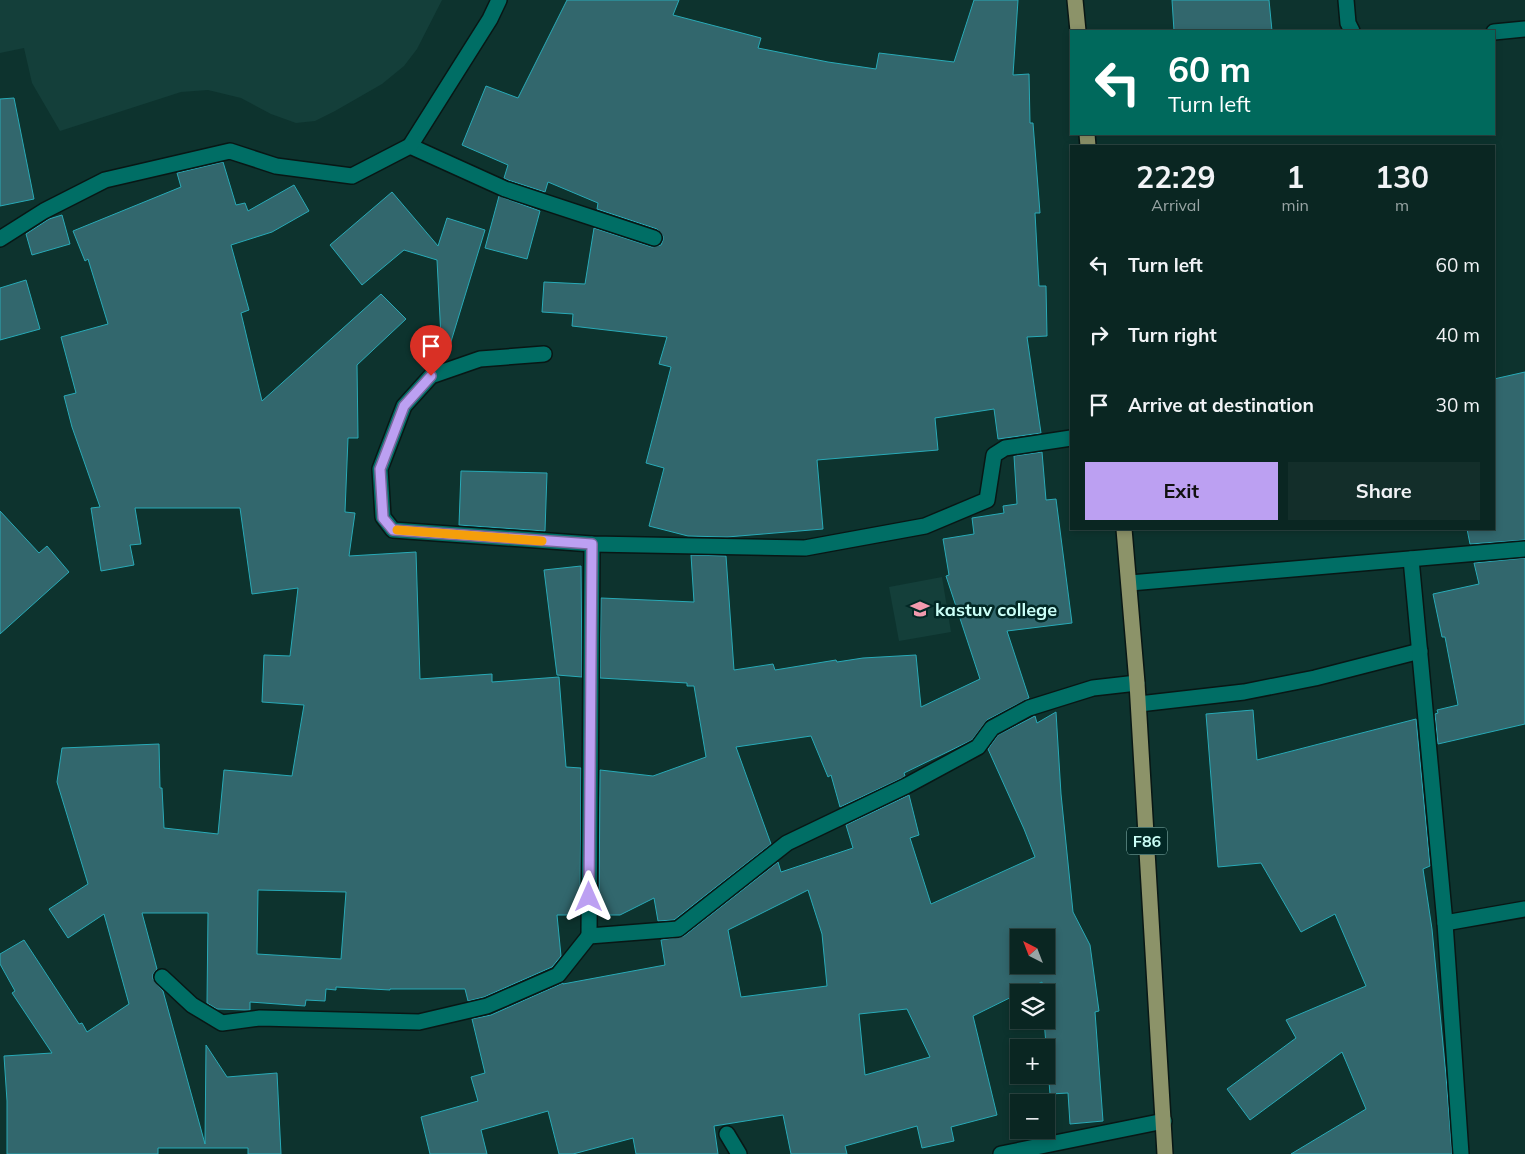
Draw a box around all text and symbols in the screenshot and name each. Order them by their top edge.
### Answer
text: 60 m [1168,47,1251,91]
icon: left [1085,50,1150,115]
text: Turn left [1168,90,1251,118]
text: 22:29 [1136,158,1216,196]
text: 1 [1286,158,1304,196]
text: 130 [1375,158,1429,196]
text: Arrival [1151,195,1200,215]
text: min [1282,195,1309,215]
text: m [1395,195,1409,215]
icon: left [1085,251,1113,279]
text: Turn left [1128,253,1203,277]
text: 60 m [1436,253,1480,277]
icon: right [1085,321,1113,349]
text: Turn right [1128,323,1217,347]
text: 40 m [1436,323,1480,347]
pin [410,325,452,376]
icon: arrive [417,332,445,360]
icon: arrive [1085,391,1113,419]
text: Arrive at destination [1128,393,1314,417]
text: 30 m [1436,393,1480,417]
button: Exit [1085,462,1278,520]
button: Share [1288,462,1480,520]
school or university icon: kastuv college [909,598,931,620]
place label: kastuv college [935,598,1057,621]
road number: F86 [1127,828,1167,854]
position arrow [562,870,614,922]
north arrow [1010,929,1055,974]
map controls [1010,929,1055,1139]
button: layers [1010,984,1055,1029]
button: + [1010,1039,1055,1084]
button: − [1010,1094,1055,1139]

